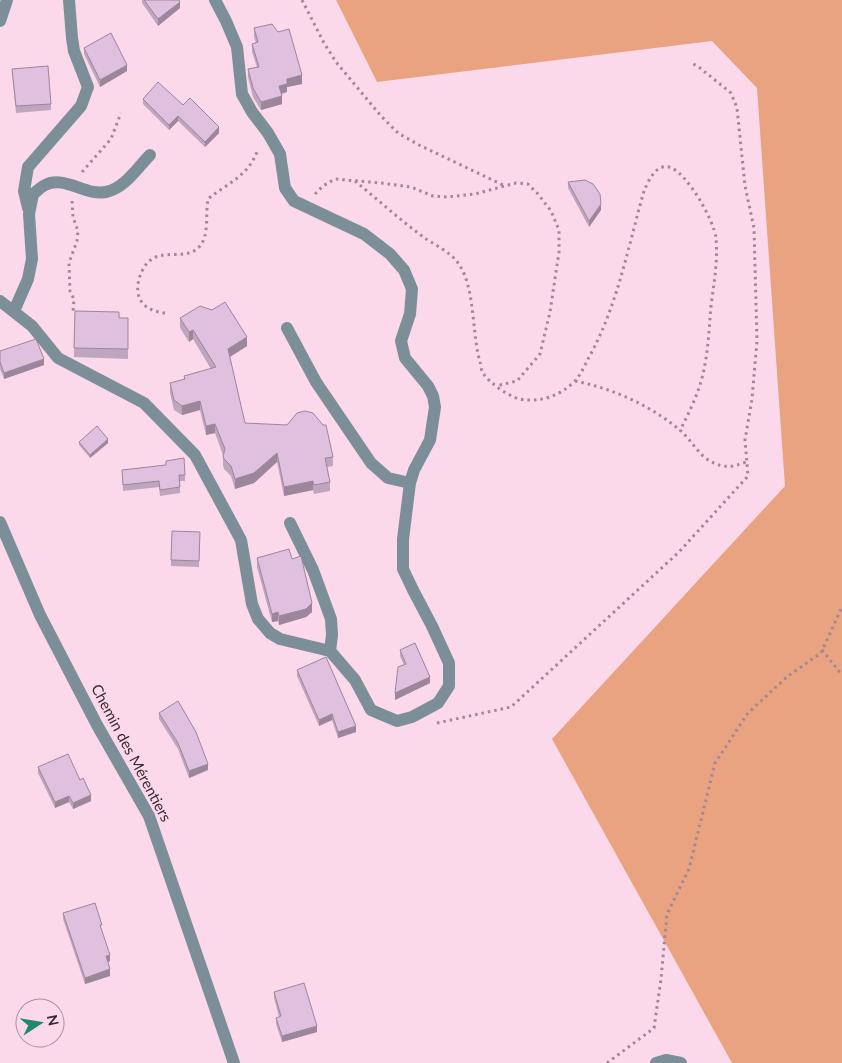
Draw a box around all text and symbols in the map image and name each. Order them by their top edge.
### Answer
street label: Chemin des Mérentiers [88,681,176,824]
north arrow [15,998,65,1048]
text: N [44,1013,63,1027]

